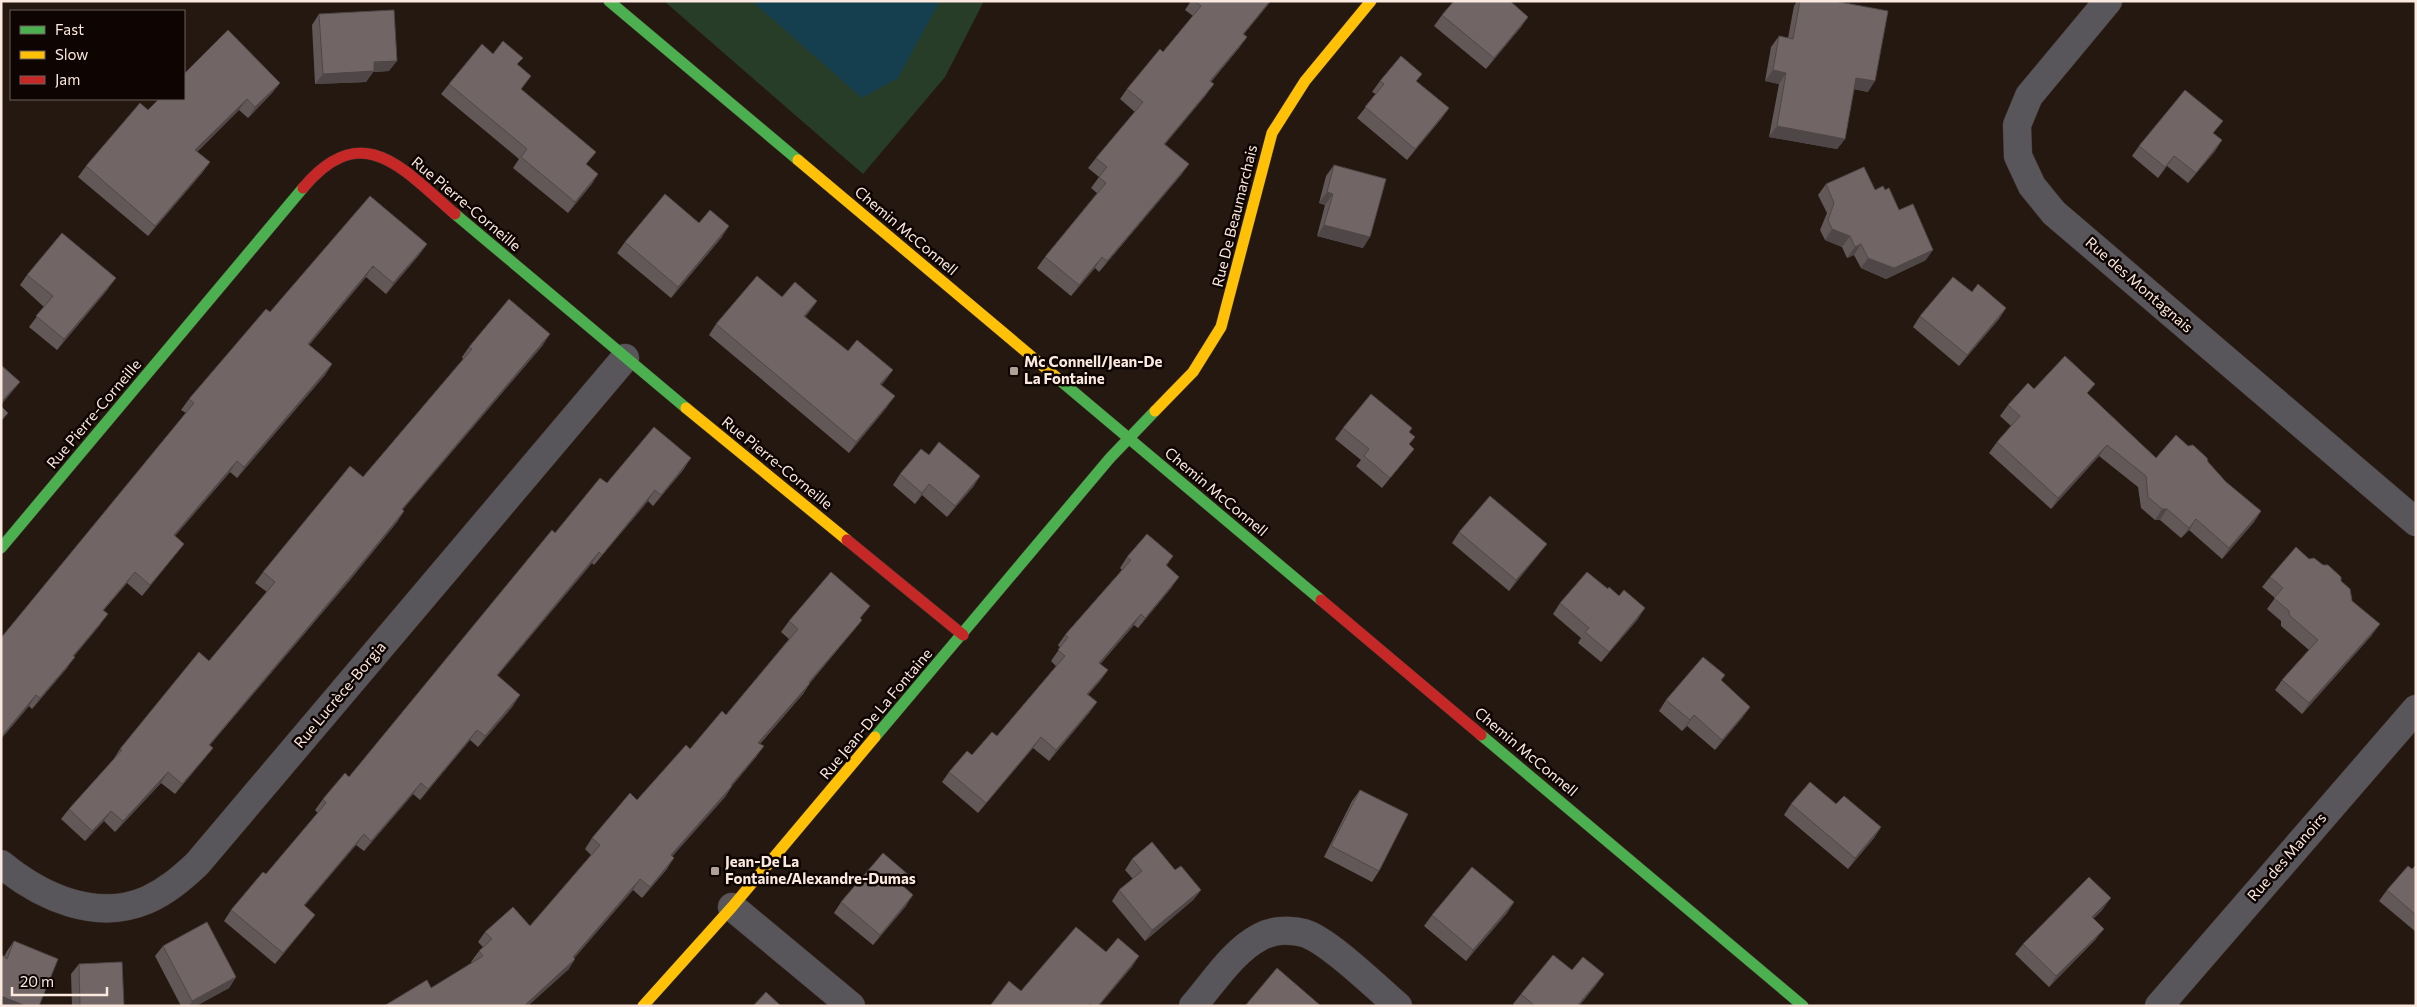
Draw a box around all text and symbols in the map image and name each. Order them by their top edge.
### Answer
legend [10,10,185,100]
text: Fast [55,20,84,38]
text: Slow [55,45,88,63]
text: Jam [55,70,80,88]
street label: Rue De Beaumarchais [1208,143,1260,289]
street label: Rue Pierre-Corneille [408,152,525,254]
street label: Chemin McConnell [851,182,962,279]
street label: Rue des Montagnais [2082,233,2197,336]
place label: Mc Connell/Jean-De La Fontaine [1024,352,1163,387]
street label: Rue Pierre-Corneille [42,355,144,472]
marker: Mc Connell/Jean-De La Fontaine [1008,365,1020,377]
street label: Rue Pierre-Corneille [719,412,837,513]
street label: Chemin McConnell [1161,443,1272,540]
street label: Rue Lucrèce-Borgia [289,638,389,751]
street label: Rue Jean-De La Fontaine [815,644,935,783]
street label: Chemin McConnell [1471,703,1582,800]
street label: Rue des Manoirs [2243,808,2330,904]
place label: Jean-De La Fontaine/Alexandre-Dumas [725,852,916,887]
marker: Jean-De La Fontaine/Alexandre-Dumas [709,865,721,877]
scale bar [12,964,108,996]
text: 20 m [20,972,54,990]

